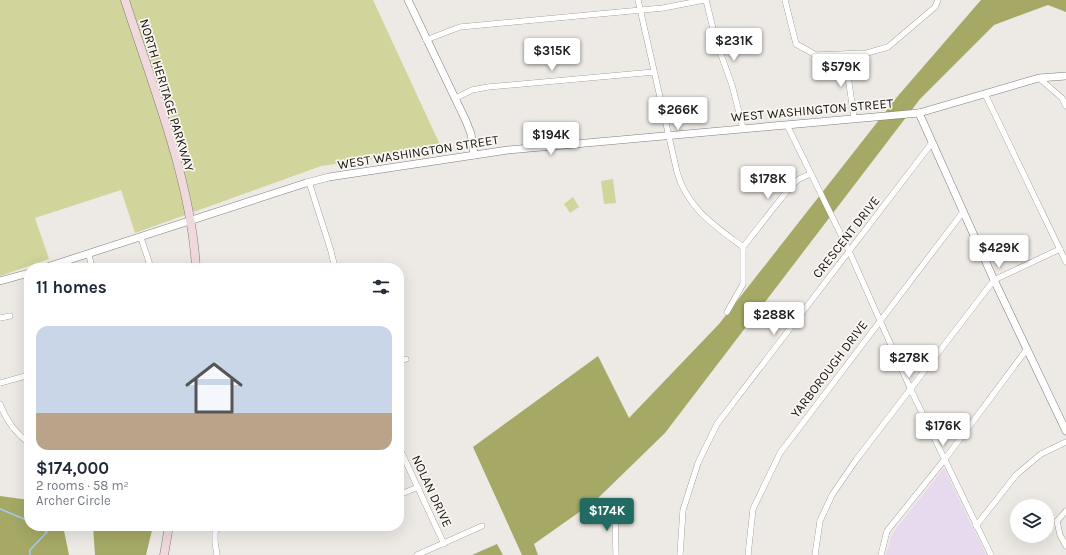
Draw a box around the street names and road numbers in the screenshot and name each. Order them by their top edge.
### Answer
street label: NORTH HERITAGE PARKWAY [137,17,197,173]
street label: WEST WASHINGTON STREET [730,95,894,125]
street label: WEST WASHINGTON STREET [336,132,500,172]
street label: CRESCENT DRIVE [809,193,883,281]
street label: YARBOROUGH DRIVE [788,317,870,421]
street label: NOLAN DRIVE [409,453,455,529]

